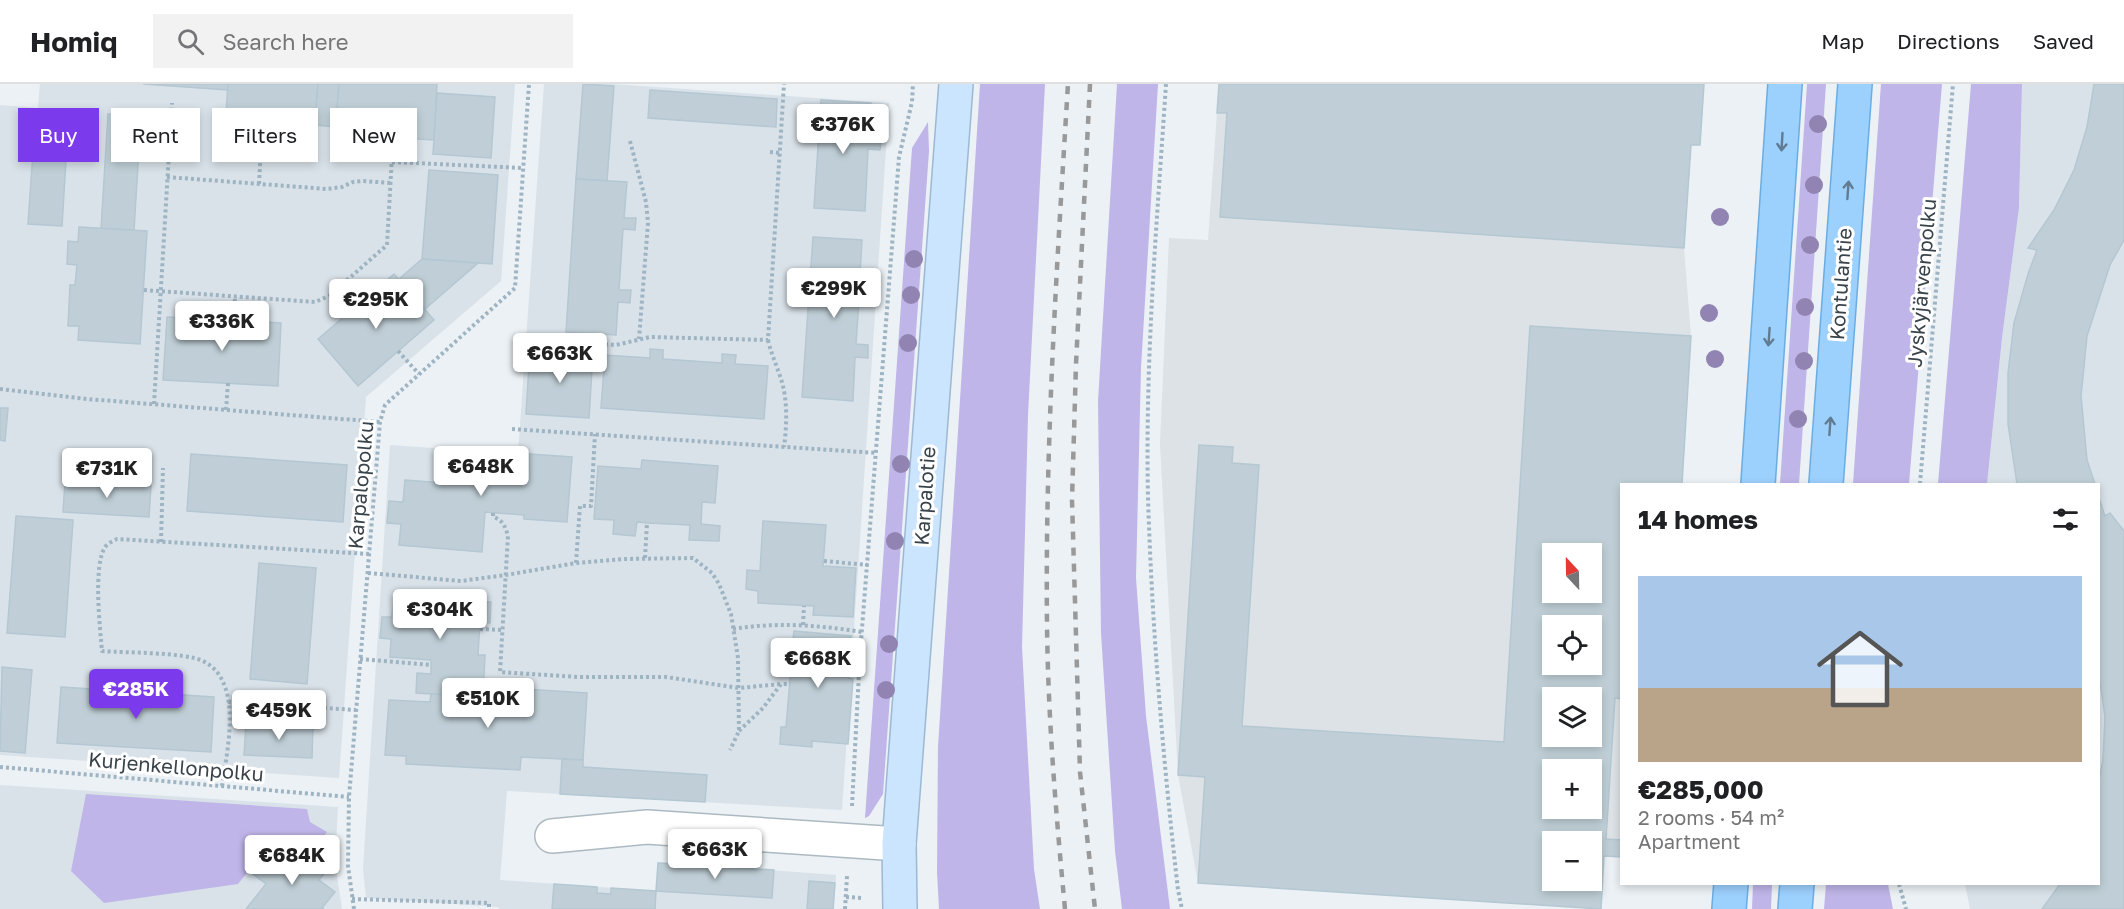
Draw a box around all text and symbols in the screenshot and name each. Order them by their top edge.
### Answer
search box [153,14,573,68]
text: Homiq [30,25,117,58]
icon: search [174,25,207,58]
text: Search here [222,28,349,55]
text: Map [1821,28,1864,54]
text: Directions [1897,28,2000,54]
text: Saved [2033,28,2094,54]
pin: €376K [801,104,885,155]
chip: Buy [18,108,99,162]
chip: Rent [111,108,200,162]
chip: Filters [212,108,318,162]
chip: New [330,108,417,162]
text: €376K [811,111,875,135]
one-way arrow [1776,132,1787,152]
one-way arrow [1842,180,1853,200]
street label: Jyskyjärvenpolku [1902,197,1940,368]
street label: Kontulantie [1824,227,1856,341]
pin: €299K [792,268,876,319]
text: €299K [801,275,867,299]
pin: €295K [334,279,418,330]
text: €295K [343,286,409,310]
pin: €336K [180,301,264,352]
text: €336K [189,308,255,332]
one-way arrow [1763,326,1774,346]
pin: €663K [518,333,602,384]
text: €663K [527,340,593,364]
one-way arrow [1825,417,1836,437]
street label: Karpalopolku [342,420,378,550]
street label: Karpalotie [909,445,939,546]
pin: €648K [439,446,523,497]
pin: €731K [65,448,149,499]
text: €648K [448,453,514,477]
text: €731K [76,455,138,479]
icon: filters [2049,503,2082,536]
text: 14 homes [1638,504,1758,535]
north arrow [1542,543,1602,603]
map controls [1542,543,1602,891]
pin: €304K [398,589,482,640]
text: €304K [407,596,473,620]
button: locate [1542,615,1602,675]
icon: home [1806,615,1914,723]
pin: €668K [776,638,860,689]
text: €668K [785,645,851,669]
pin: €285K [94,669,178,720]
text: €285K [103,676,169,700]
pin: €510K [446,678,530,729]
text: €510K [456,685,520,709]
button: layers [1542,687,1602,747]
pin: €459K [237,690,321,741]
text: €459K [246,697,312,721]
street label: Kurjenkellonpolku [87,746,265,786]
button: + [1542,759,1602,819]
text: €285,000 [1638,774,1764,805]
text: 2 rooms · 54 m² [1638,805,1784,829]
pin: €663K [673,829,757,880]
text: Apartment [1638,829,1741,853]
button: − [1542,831,1602,891]
pin: €684K [250,835,334,886]
text: €663K [682,836,748,860]
text: €684K [259,842,325,866]

